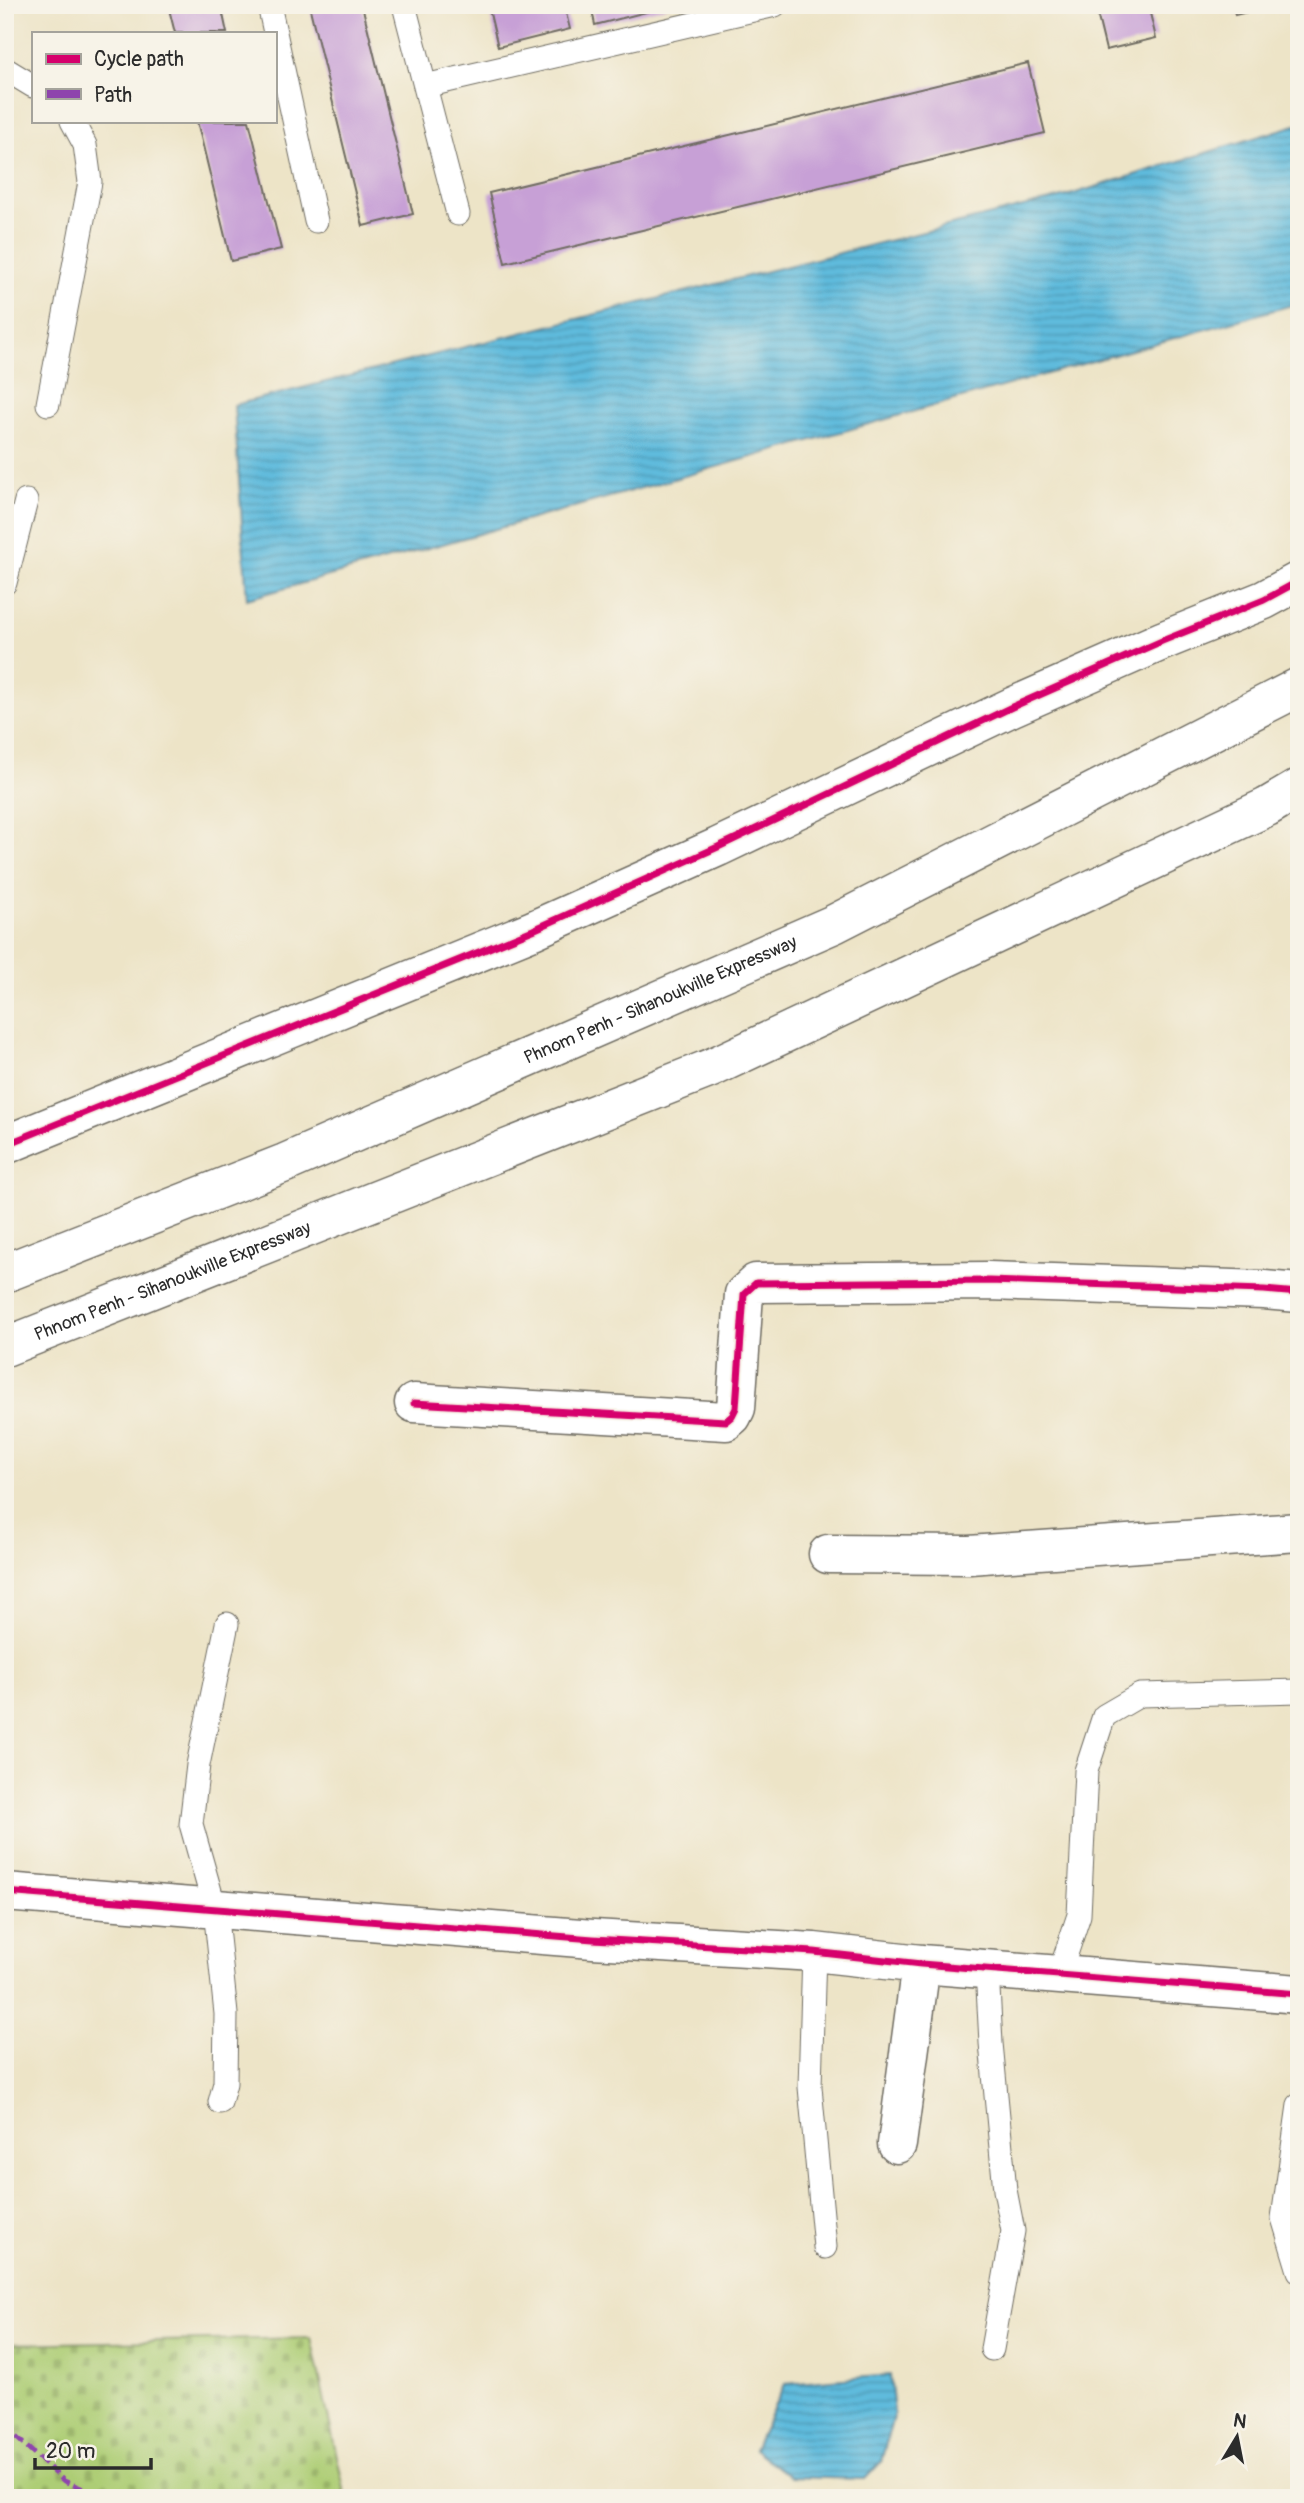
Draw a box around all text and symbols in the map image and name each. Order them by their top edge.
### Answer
legend [32,32,276,122]
text: Cycle path [94,46,184,73]
text: Path [94,82,132,109]
street label: Phnom Penh - Sihanoukville Expressway [520,931,801,1070]
street label: Phnom Penh - Sihanoukville Expressway [31,1216,314,1346]
north arrow [1202,2402,1272,2472]
text: N [1231,2408,1248,2434]
scale bar [35,2426,150,2470]
text: 20 m [46,2438,95,2465]

